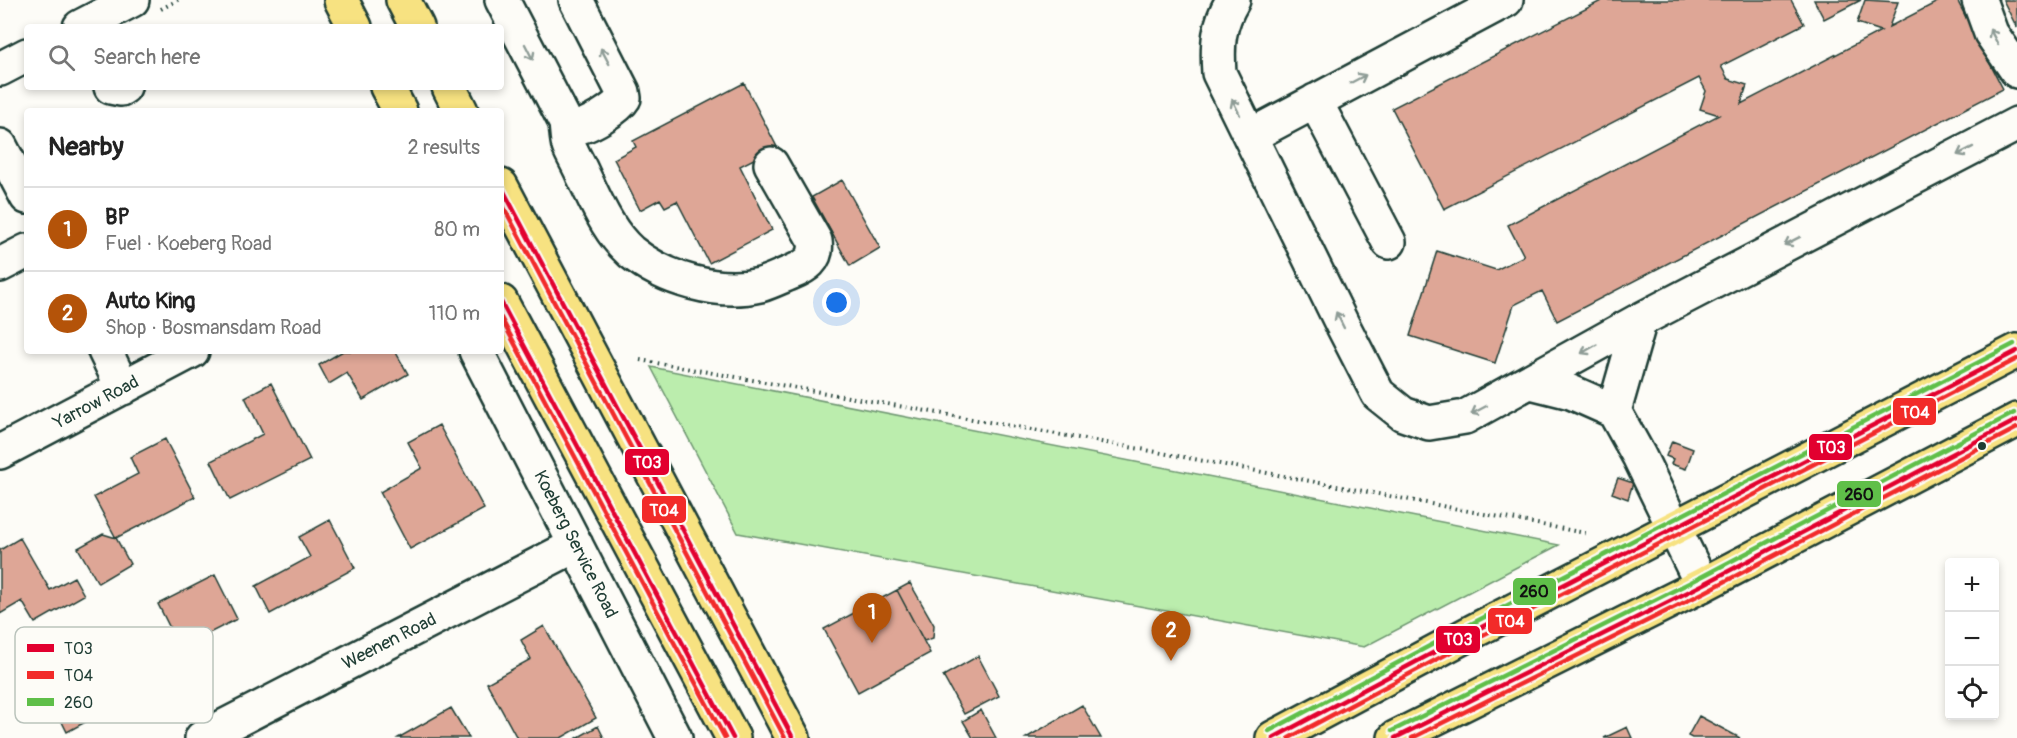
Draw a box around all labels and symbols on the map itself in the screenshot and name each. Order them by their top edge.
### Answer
one-way arrow [1988,29,2000,47]
one-way arrow [523,43,535,60]
one-way arrow [599,48,611,65]
one-way arrow [1348,73,1366,84]
one-way arrow [1230,99,1242,117]
one-way arrow [1957,145,1974,157]
one-way arrow [1784,235,1801,247]
your location [822,288,851,317]
one-way arrow [1334,312,1345,330]
one-way arrow [1581,343,1598,355]
street label: Yarrow Road [49,370,143,435]
line badge: T04 [1892,397,1937,426]
text: T04 [1899,403,1930,423]
one-way arrow [1471,405,1489,416]
line badge: T03 [1808,433,1853,461]
text: T03 [1816,438,1845,458]
unlabelled marker [1976,440,1988,452]
line badge: T03 [624,448,670,476]
text: T03 [632,453,661,473]
street label: Koeberg Service Road [528,466,623,622]
line badge: 260 [1836,480,1882,508]
text: 260 [1844,485,1874,505]
line badge: T04 [641,495,687,524]
text: T04 [648,501,679,521]
line badge: 260 [1512,577,1557,606]
text: 260 [1519,582,1549,602]
pin: 1 [852,594,892,643]
line badge: T04 [1487,607,1533,635]
street label: Weenen Road [338,608,440,675]
pin: 2 [1152,612,1190,661]
text: T04 [1494,612,1525,632]
line badge: T03 [1435,625,1481,654]
legend [15,627,213,723]
text: T03 [1443,630,1472,650]
text: T03 [64,639,93,659]
text: T04 [64,666,93,686]
text: 260 [64,693,93,713]

